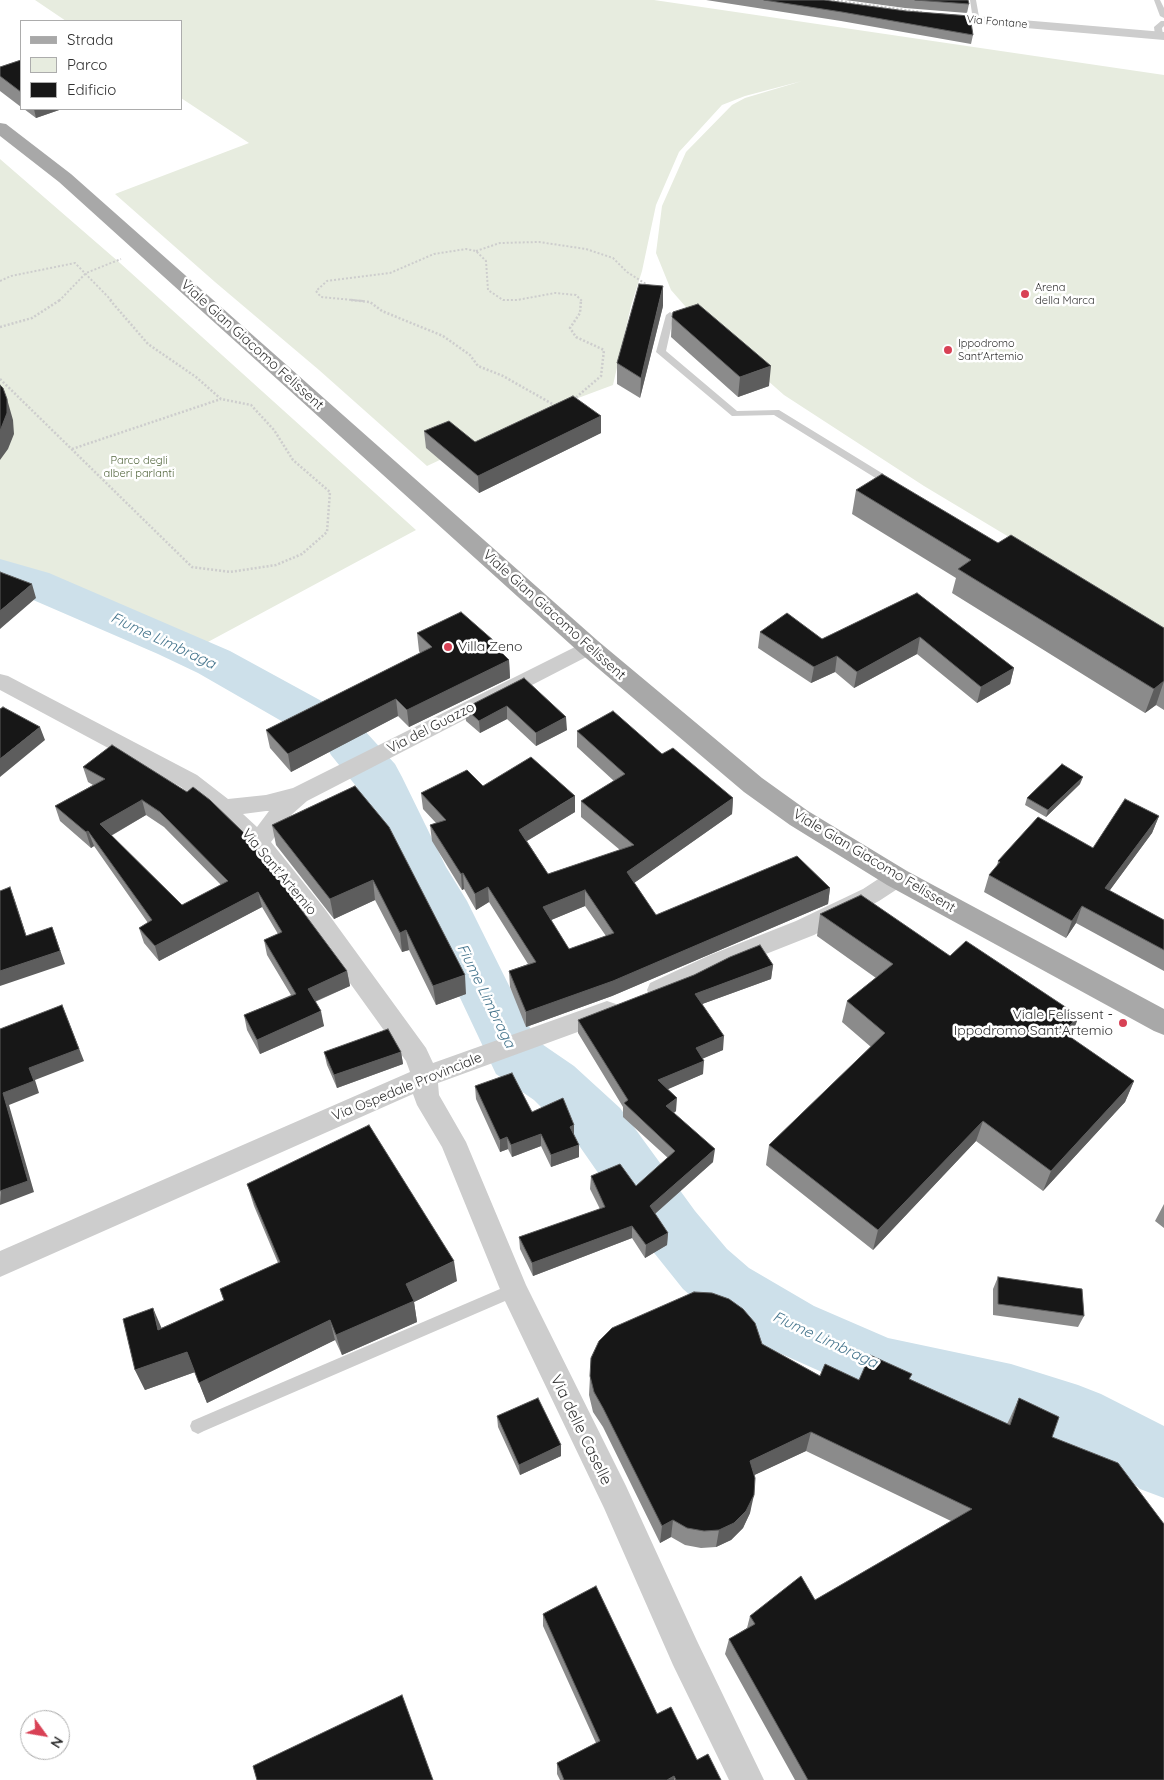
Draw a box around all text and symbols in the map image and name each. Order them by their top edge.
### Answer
street label: Via Fontane [966,13,1028,31]
legend [20,20,182,110]
text: Strada [67,30,113,49]
text: Parco [67,55,107,74]
text: Edificio [67,80,116,99]
street label: Viale Gian Giacomo Felissent [177,276,327,414]
place label: Arena della Marca [1035,281,1095,307]
marker: Arena della Marca [1019,288,1031,300]
place label: Ippodromo Sant'Artemio [958,337,1023,363]
marker: Ippodromo Sant'Artemio [942,344,954,356]
park label: Parco degli alberi parlanti [104,454,174,480]
street label: Viale Gian Giacomo Felissent [479,546,629,684]
water label: Fiume Limbraga [108,609,218,673]
place label: Villa Zeno [458,639,522,655]
marker: Villa Zeno [442,641,454,653]
street label: Via del Guazzo [384,699,478,757]
street label: Viale Gian Giacomo Felissent [790,806,958,916]
street label: Via Sant'Artemio [238,825,320,919]
water label: Fiume Limbraga [453,941,519,1051]
place label: Viale Felissent - Ippodromo Sant'Artemio [954,1007,1113,1040]
marker: Viale Felissent - Ippodromo Sant'Artemio [1117,1017,1129,1029]
street label: Via Ospedale Provinciale [330,1049,484,1125]
water label: Fiume Limbraga [770,1308,880,1372]
street label: Via delle Caselle [546,1372,616,1488]
north arrow [20,1710,70,1760]
text: N [47,1733,67,1752]

